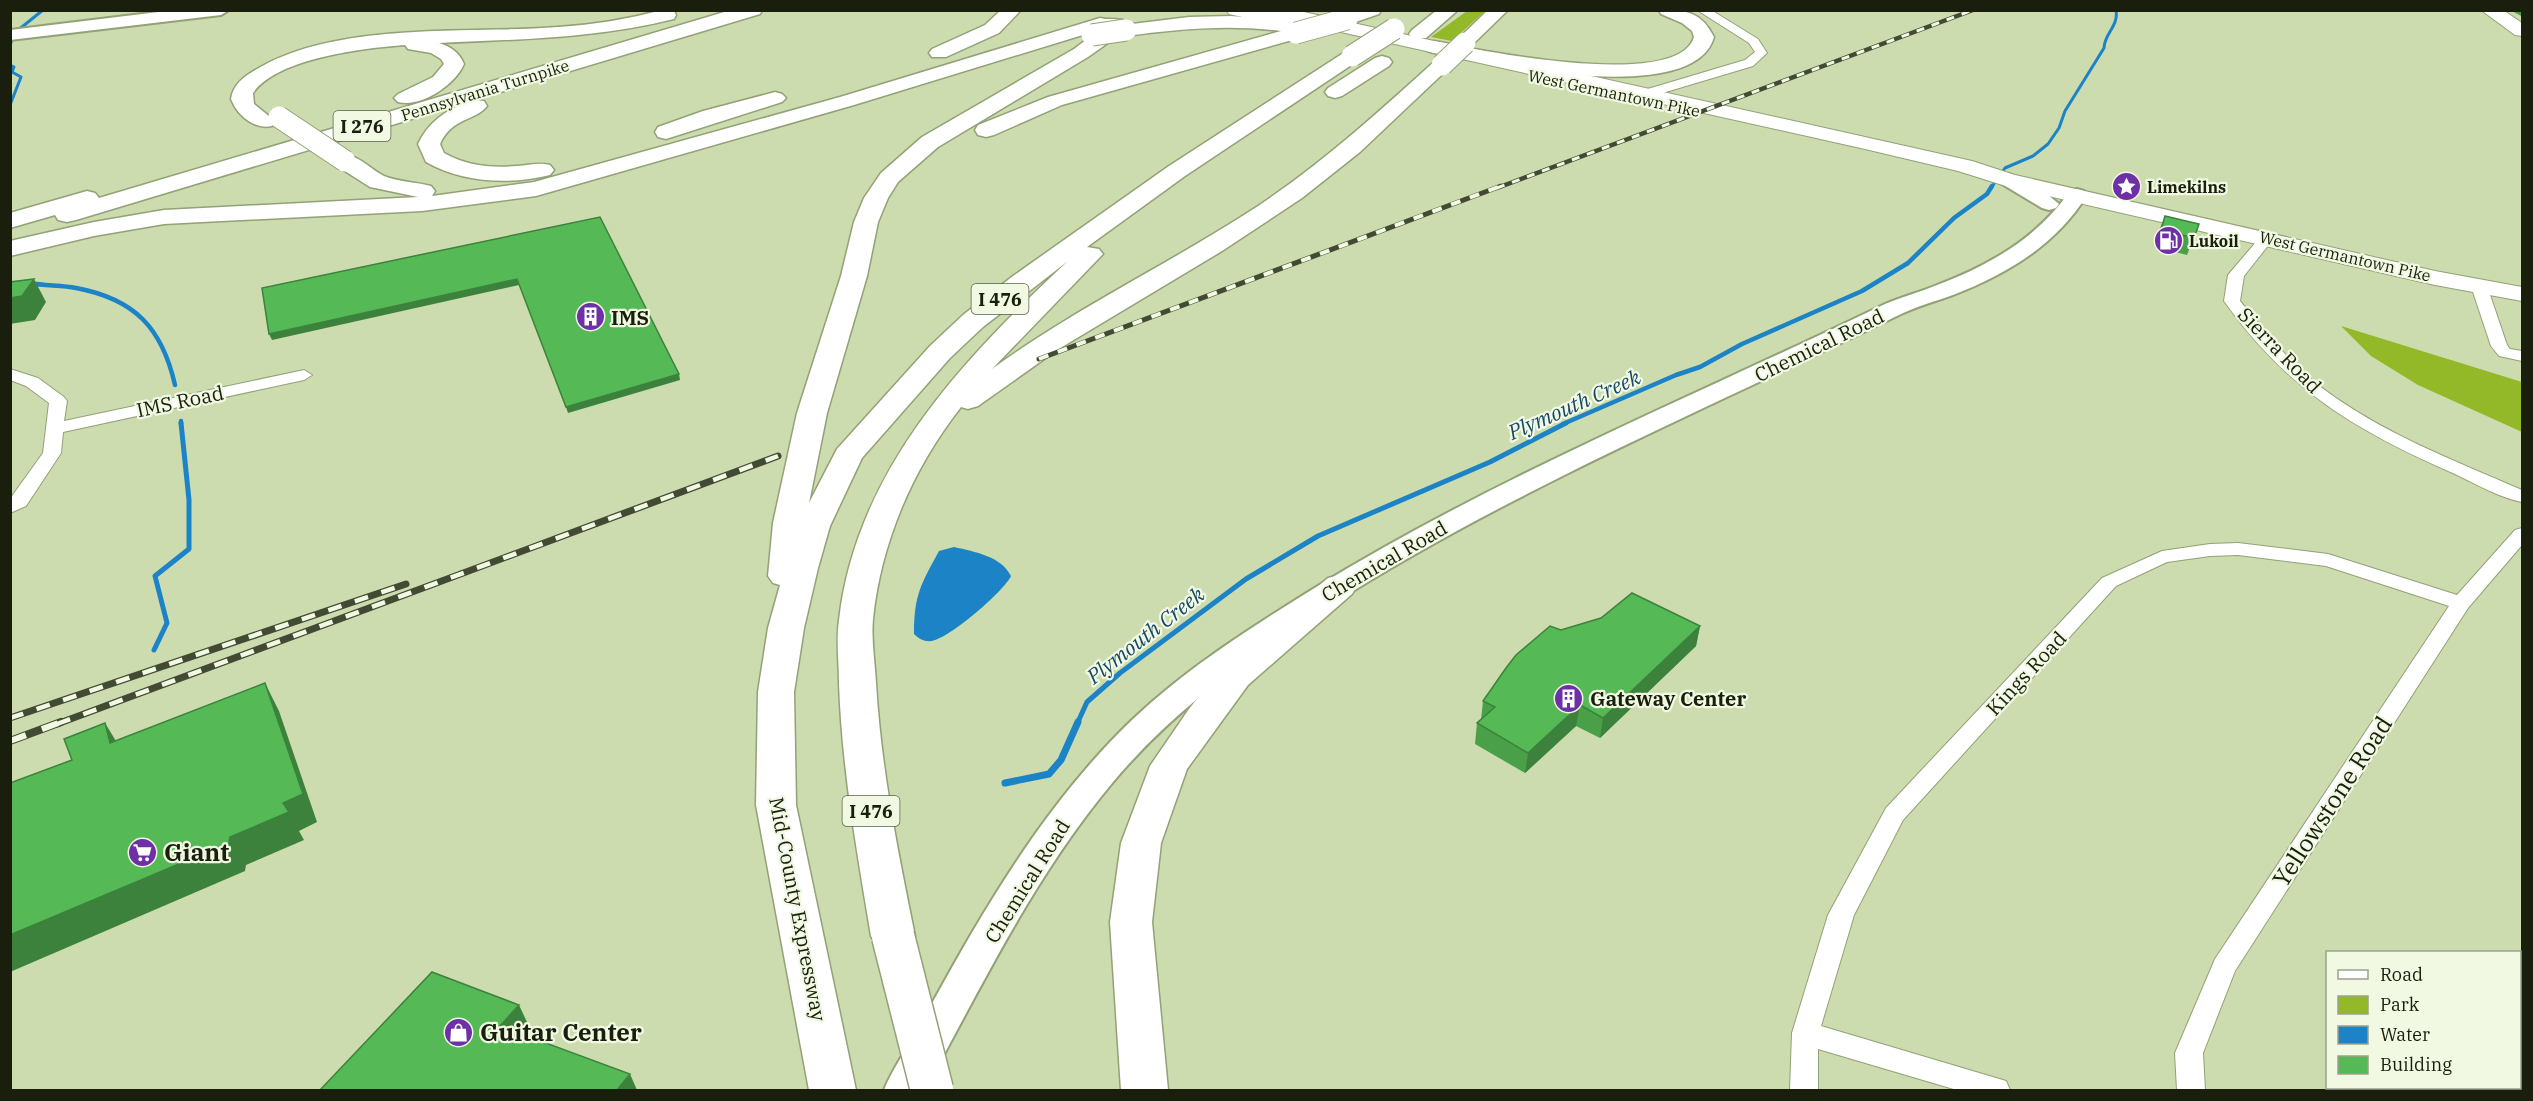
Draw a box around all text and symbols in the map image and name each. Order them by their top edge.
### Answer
street label: Pennsylvania Turnpike [399,55,571,125]
street label: West Germantown Pike [1526,65,1702,121]
road number: I 276 [334,111,391,141]
place icon: Limekilns [2110,171,2142,203]
place label: Limekilns [2147,177,2226,197]
fuel station icon: Lukoil [2152,225,2184,257]
street label: West Germantown Pike [2257,227,2433,285]
place label: Lukoil [2189,231,2239,251]
road number: I 476 [972,284,1028,314]
building icon: IMS [574,301,606,333]
street label: Sierra Road [2232,301,2328,399]
street label: Chemical Road [1750,302,1888,388]
place label: IMS [611,304,649,331]
water label: Plymouth Creek [1502,362,1645,446]
street label: IMS Road [134,379,226,423]
street label: Chemical Road [1316,514,1452,608]
water label: Plymouth Creek [1080,580,1210,690]
street label: Kings Road [1980,625,2072,721]
building icon: Gateway Center [1553,682,1585,714]
place label: Gateway Center [1590,685,1746,712]
street label: Yellowstone Road [2265,710,2399,892]
street label: Mid-County Expressway [763,795,833,1024]
road number: I 476 [842,796,900,826]
street label: Chemical Road [978,814,1076,948]
supermarket icon: Giant [127,836,159,868]
place label: Giant [164,836,229,868]
legend [2326,951,2521,1089]
text: Road [2380,963,2423,986]
text: Park [2380,993,2420,1016]
shop icon: Guitar Center [443,1016,475,1048]
place label: Guitar Center [480,1016,642,1048]
text: Water [2380,1023,2430,1046]
text: Building [2380,1053,2452,1076]

